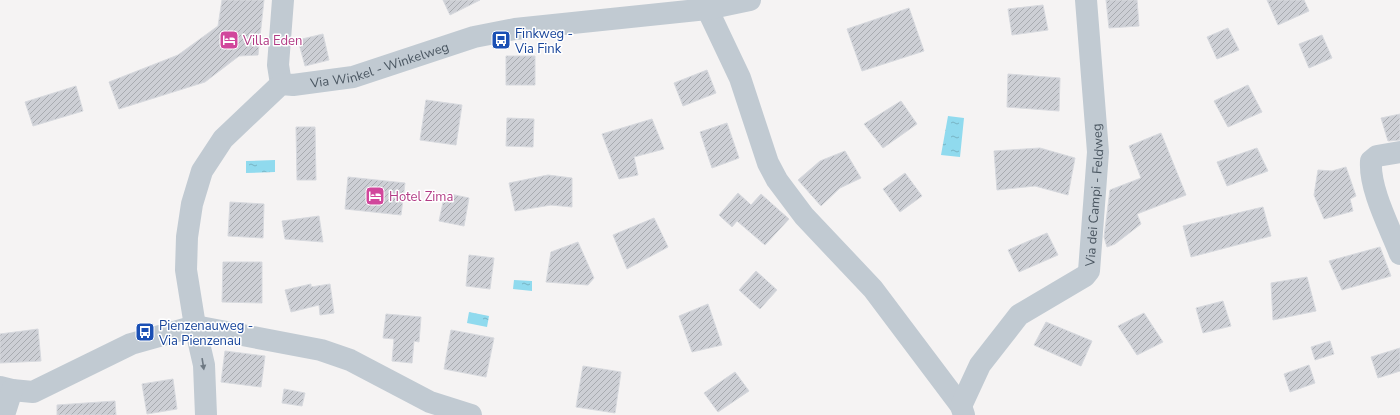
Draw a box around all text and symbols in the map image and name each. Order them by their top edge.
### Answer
place label: Finkweg - Via Fink [514,25,573,58]
hotel icon: Villa Eden [218,29,240,51]
bus stop icon: Finkweg - Via Fink [490,29,512,51]
place label: Villa Eden [242,32,302,50]
street label: Via Winkel - Winkelweg [308,38,451,93]
street label: Via dei Campi - Feldweg [1081,123,1108,268]
hotel icon: Hotel Zima [364,185,386,207]
place label: Hotel Zima [389,188,453,206]
place label: Pienzenauweg - Via Pienzenau [158,317,253,350]
bus stop icon: Pienzenauweg - Via Pienzenau [134,321,156,343]
one-way arrow [200,358,206,370]

